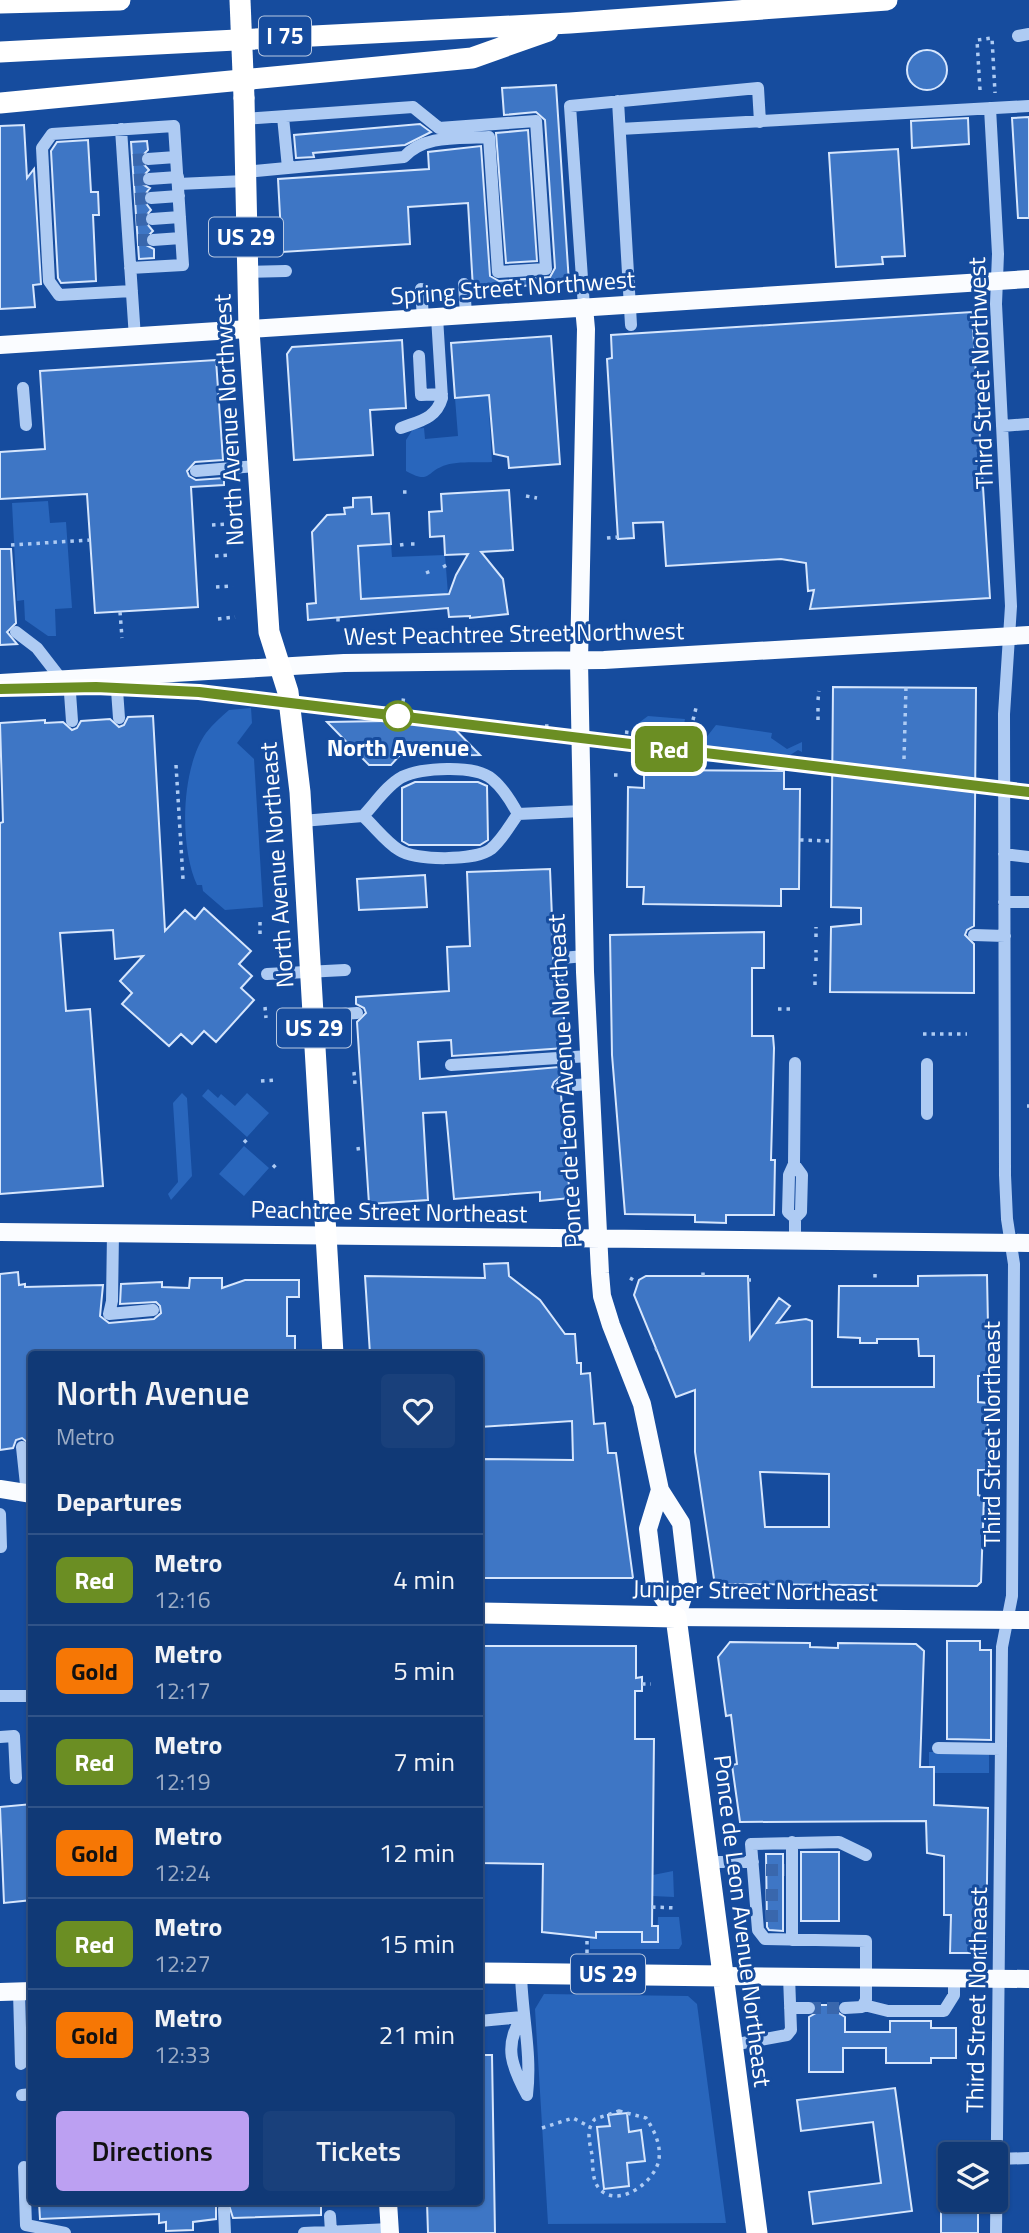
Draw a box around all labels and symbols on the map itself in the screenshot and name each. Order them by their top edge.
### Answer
road number: I 75 [259,17,311,56]
road number: US 29 [209,218,283,256]
street label: Third Street Northwest [958,256,1002,490]
street label: Spring Street Northwest [389,260,637,314]
street label: North Avenue Northwest [203,293,253,547]
street label: West Peachtree Street Northwest [343,612,685,654]
marker: North Avenue [383,701,413,731]
line badge: Red [629,726,709,772]
place label: North Avenue [327,729,469,765]
street label: North Avenue Northeast [249,740,303,989]
street label: Ponce de Leon Avenue Northeast [537,913,591,1249]
road number: US 29 [277,1009,351,1048]
street label: Peachtree Street Northeast [250,1191,528,1231]
street label: Third Street Northeast [973,1320,1009,1547]
street label: Juniper Street Northeast [632,1570,879,1610]
street label: Ponce de Leon Avenue Northeast [705,1753,781,2090]
street label: Third Street Northeast [956,1886,996,2113]
road number: US 29 [571,1954,645,1994]

